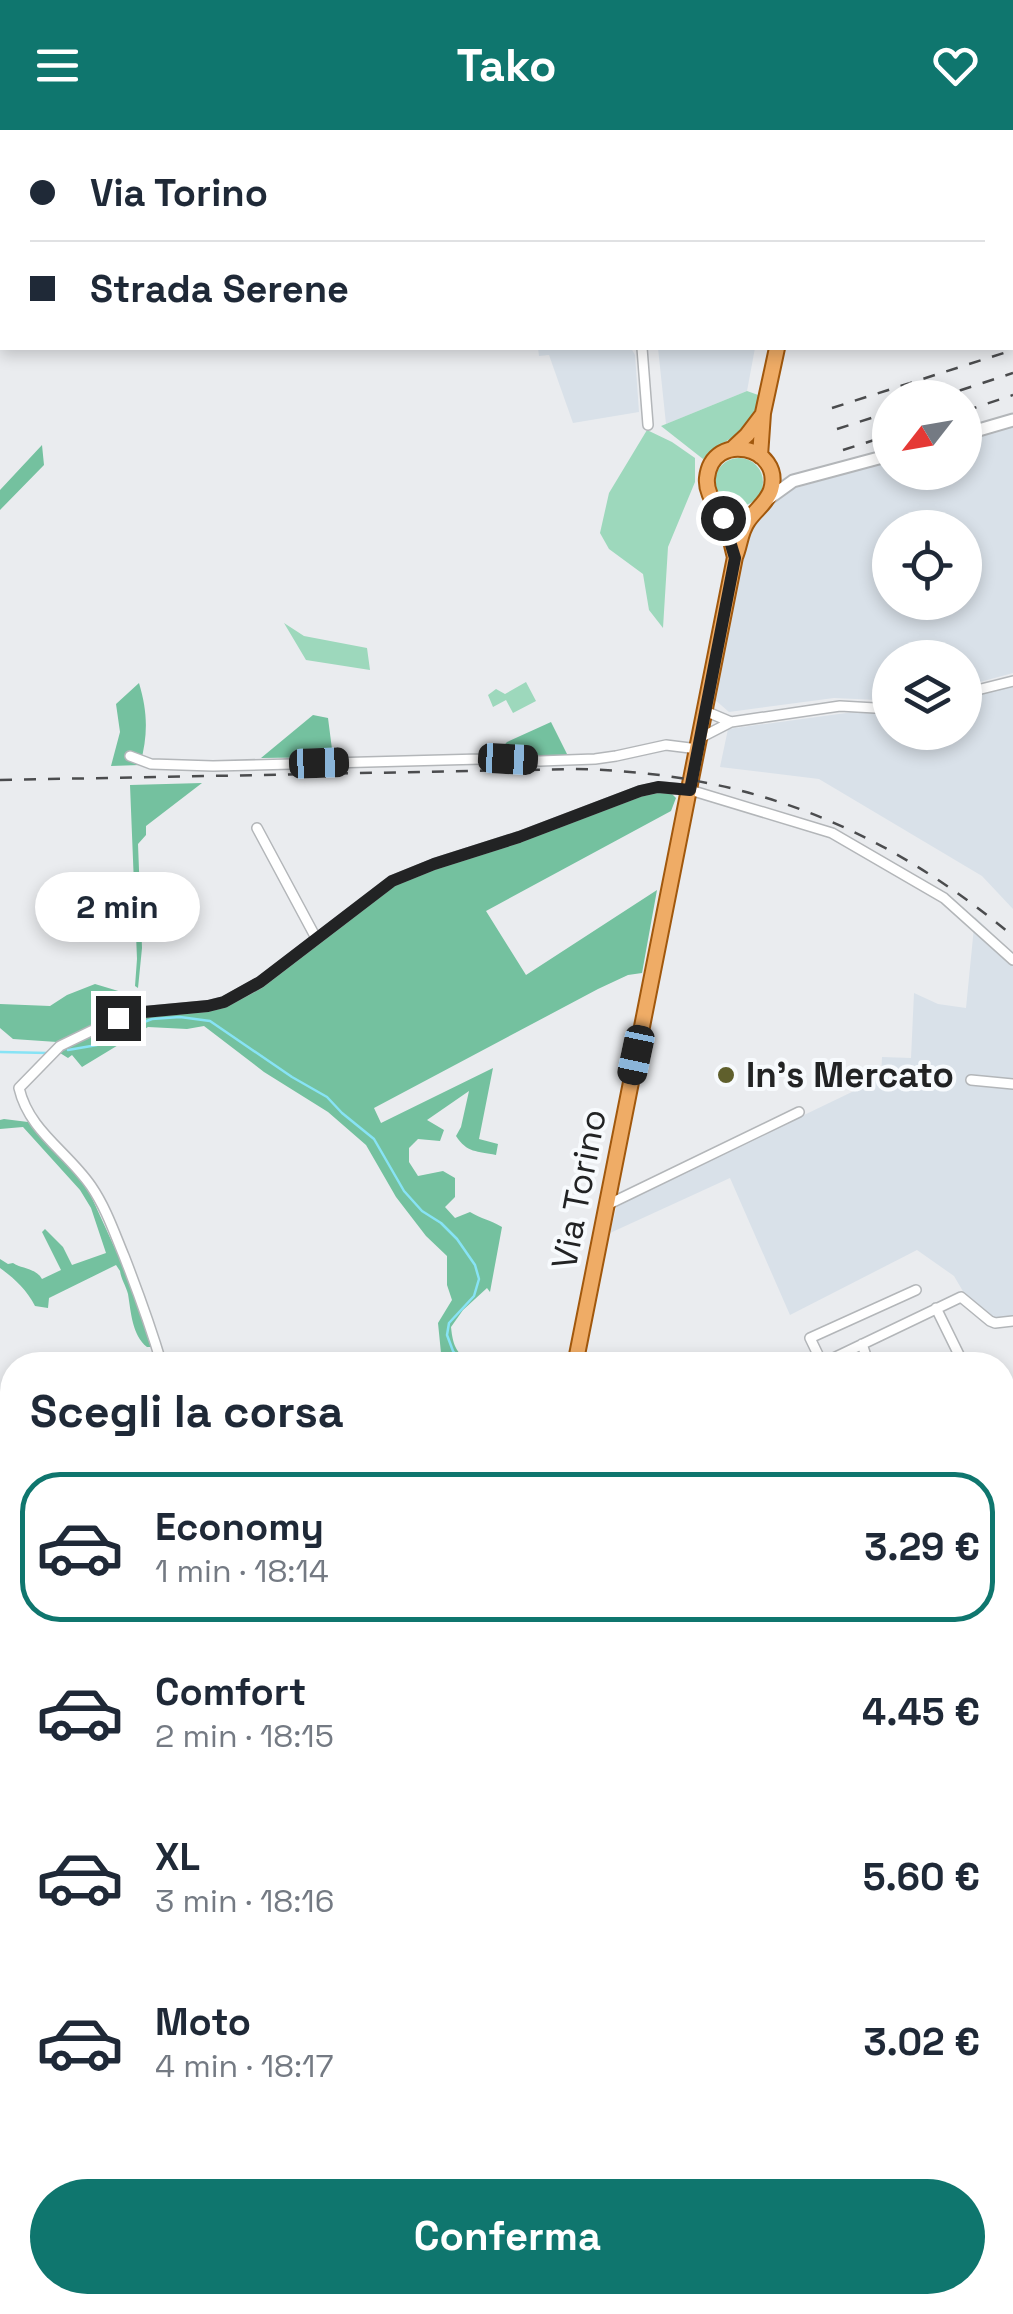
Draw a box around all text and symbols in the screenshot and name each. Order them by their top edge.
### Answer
text: Tako [456,37,557,94]
icon: menu [30,38,85,93]
icon: heart [928,38,983,93]
text: Via Torino [90,169,268,217]
text: Strada Serene [90,265,349,313]
north arrow [872,380,982,490]
map controls [872,380,982,750]
route start [701,496,746,541]
button: locate [872,510,982,620]
button: layers [872,640,982,750]
car [477,742,539,776]
car [288,747,350,779]
callout: 2 min [36,873,200,943]
text: 2 min [76,887,159,927]
route end [96,996,141,1041]
car [615,1023,657,1087]
place label: In's Mercato [746,1053,954,1097]
marker: In's Mercato [715,1064,737,1086]
street label: Via Torino [542,1105,616,1273]
text: Scegli la corsa [30,1383,344,1440]
icon: car [35,1502,125,1592]
text: Economy [155,1503,324,1551]
text: 3.29 € [864,1523,980,1571]
text: 1 min · 18:14 [155,1551,329,1591]
icon: car [35,1667,125,1757]
text: Comfort [155,1668,306,1716]
text: 4.45 € [862,1688,980,1736]
text: 2 min · 18:15 [155,1716,334,1756]
icon: car [35,1832,125,1922]
text: XL [155,1833,200,1881]
text: 5.60 € [863,1853,980,1901]
text: 3 min · 18:16 [155,1881,334,1921]
icon: car [35,1997,125,2087]
text: Moto [155,1998,251,2046]
text: 3.02 € [863,2018,980,2066]
text: 4 min · 18:17 [155,2046,333,2086]
button: Conferma [30,2179,985,2294]

